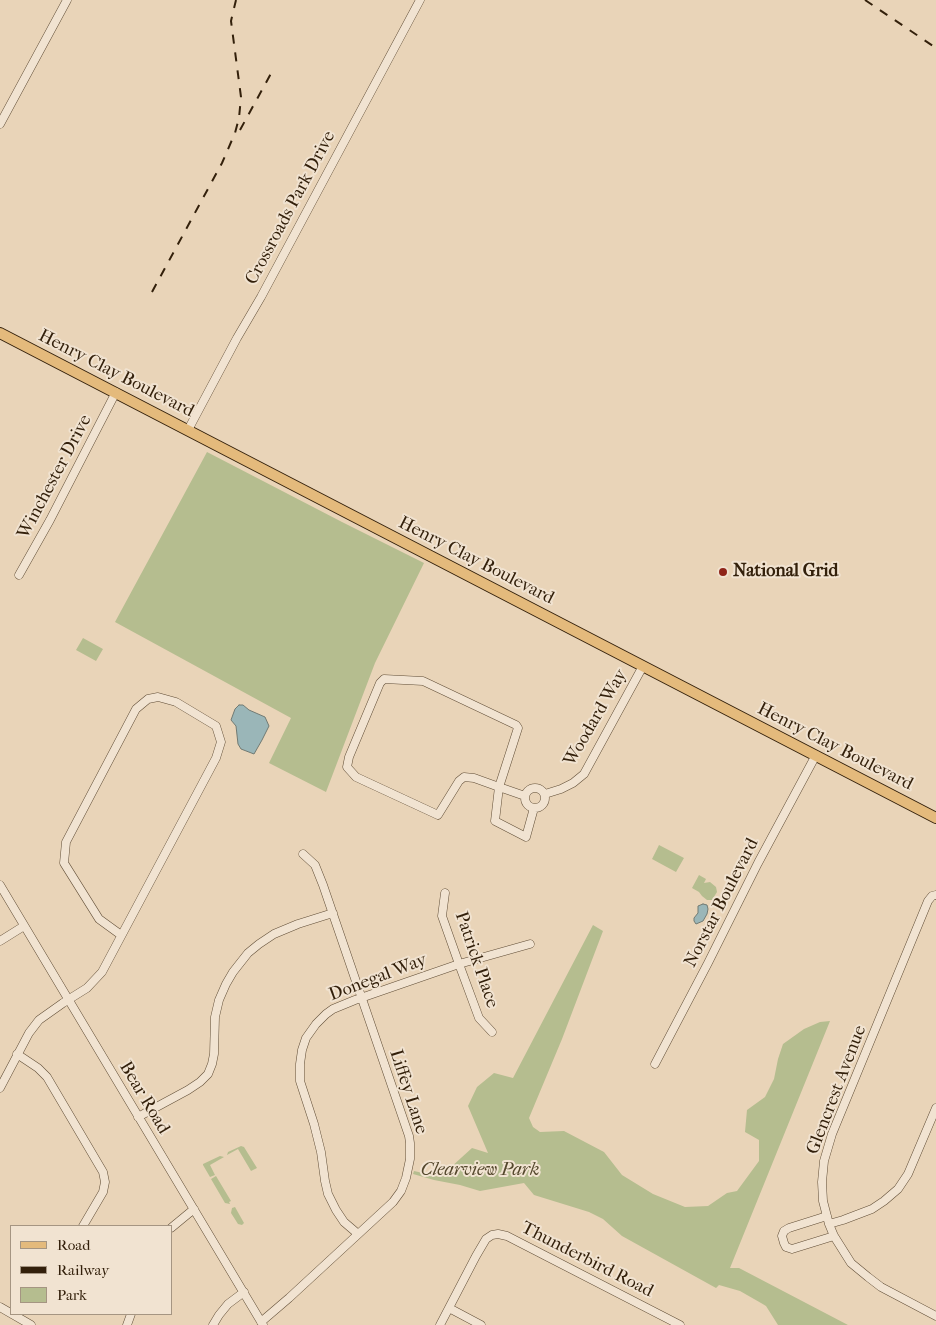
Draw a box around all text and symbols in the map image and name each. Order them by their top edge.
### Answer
street label: Crossroads Park Drive [241,127,341,289]
street label: Henry Clay Boulevard [35,325,197,423]
street label: Winchester Drive [13,411,97,543]
street label: Henry Clay Boulevard [395,512,557,610]
place label: National Grid [733,561,838,583]
marker: National Grid [717,566,729,578]
street label: Woodard Way [560,666,632,770]
street label: Henry Clay Boulevard [754,698,916,796]
street label: Norstar Boulevard [680,835,764,971]
street label: Patrick Place [449,909,503,1011]
street label: Donegal Way [326,949,430,1007]
street label: Glencrest Avenue [803,1023,871,1157]
street label: Liffey Lane [384,1047,432,1137]
street label: Bear Road [114,1058,174,1138]
park label: Clearview Park [421,1160,539,1182]
street label: Thunderbird Road [517,1217,657,1303]
legend [10,1225,172,1315]
text: Road [57,1236,90,1254]
text: Railway [57,1261,109,1279]
text: Park [57,1286,87,1304]

